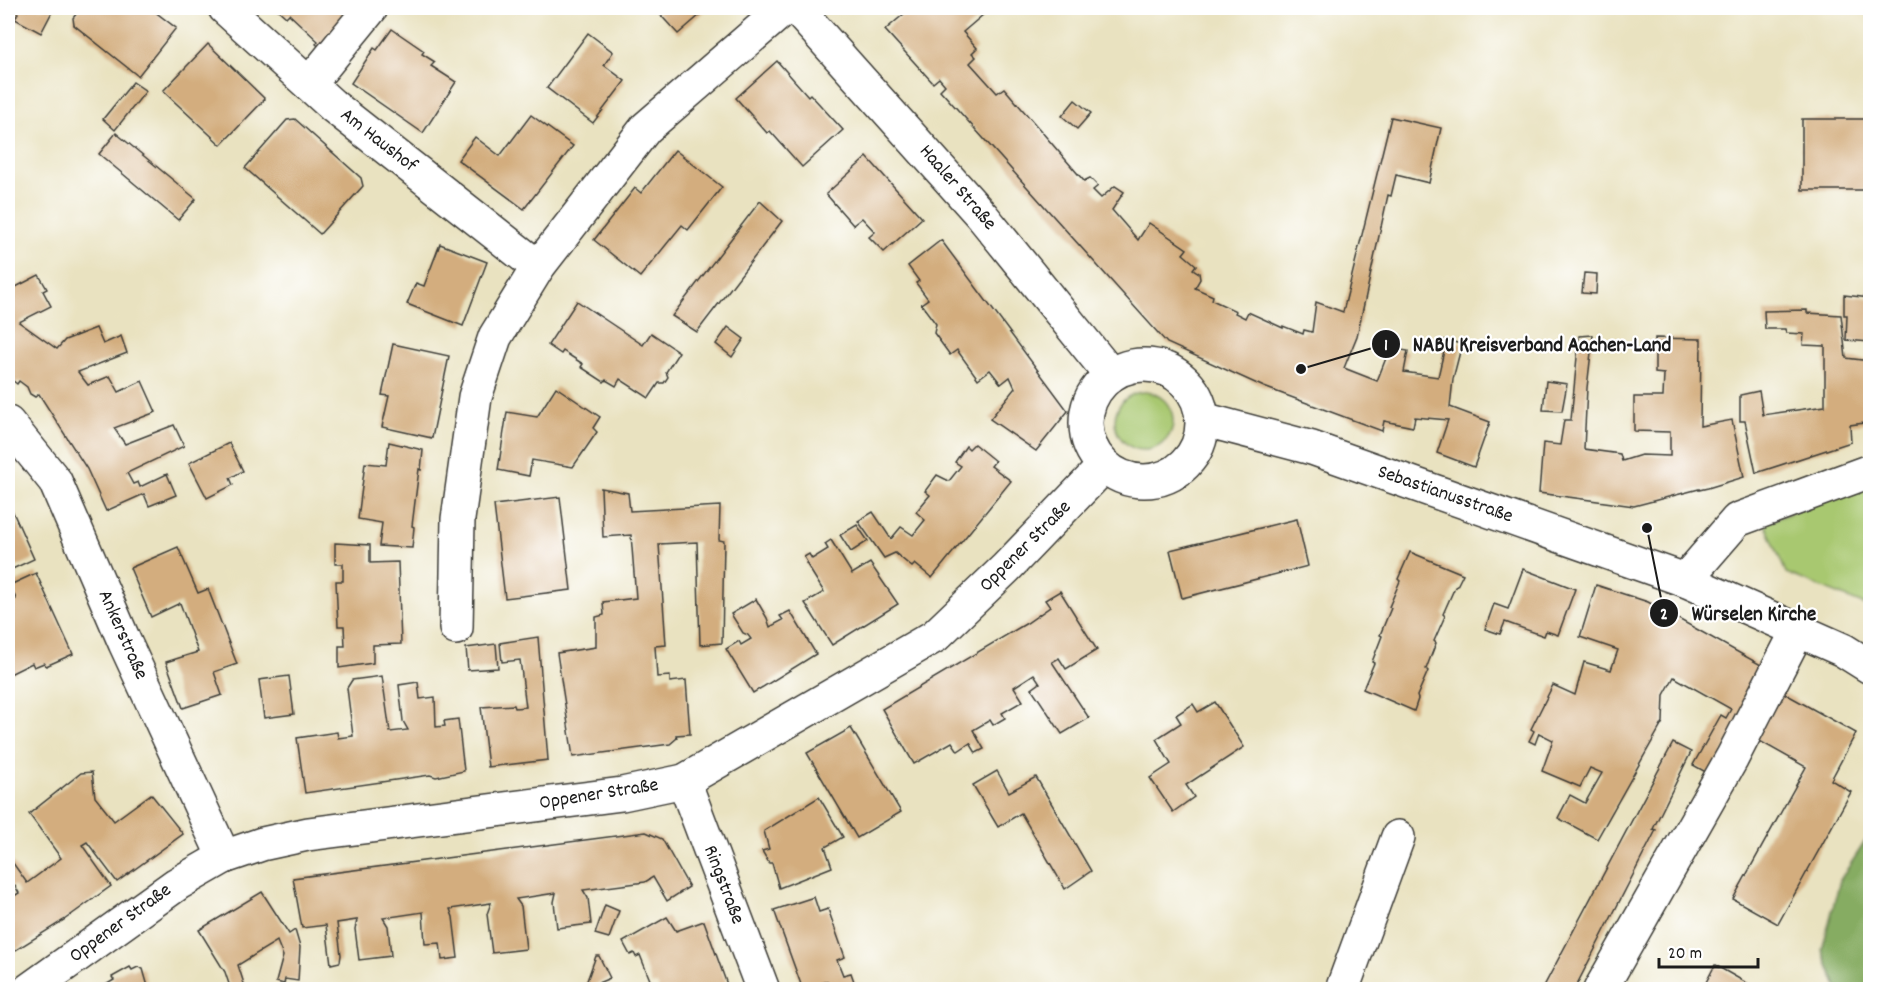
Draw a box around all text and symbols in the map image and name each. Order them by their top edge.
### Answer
street label: Am Haushof [334,102,423,181]
street label: Haaler Straße [912,139,1002,237]
callout: NABU Kreisverband Aachen-Land [1371,325,1683,364]
text: NABU Kreisverband Aachen-Land [1413,332,1672,362]
text: 1 [1384,334,1388,359]
street label: Sebastianusstraße [1373,459,1517,531]
street label: Oppener Straße [974,495,1078,599]
street label: Ankerstraße [90,586,154,684]
callout: Würselen Kirche [1649,593,1828,632]
text: Würselen Kirche [1692,601,1816,631]
text: 2 [1660,603,1668,628]
street label: Oppener Straße [538,772,661,818]
street label: Ringstraße [695,842,751,929]
street label: Oppener Straße [64,877,178,971]
scale bar [1659,931,1758,969]
text: 20 m [1668,942,1702,967]

